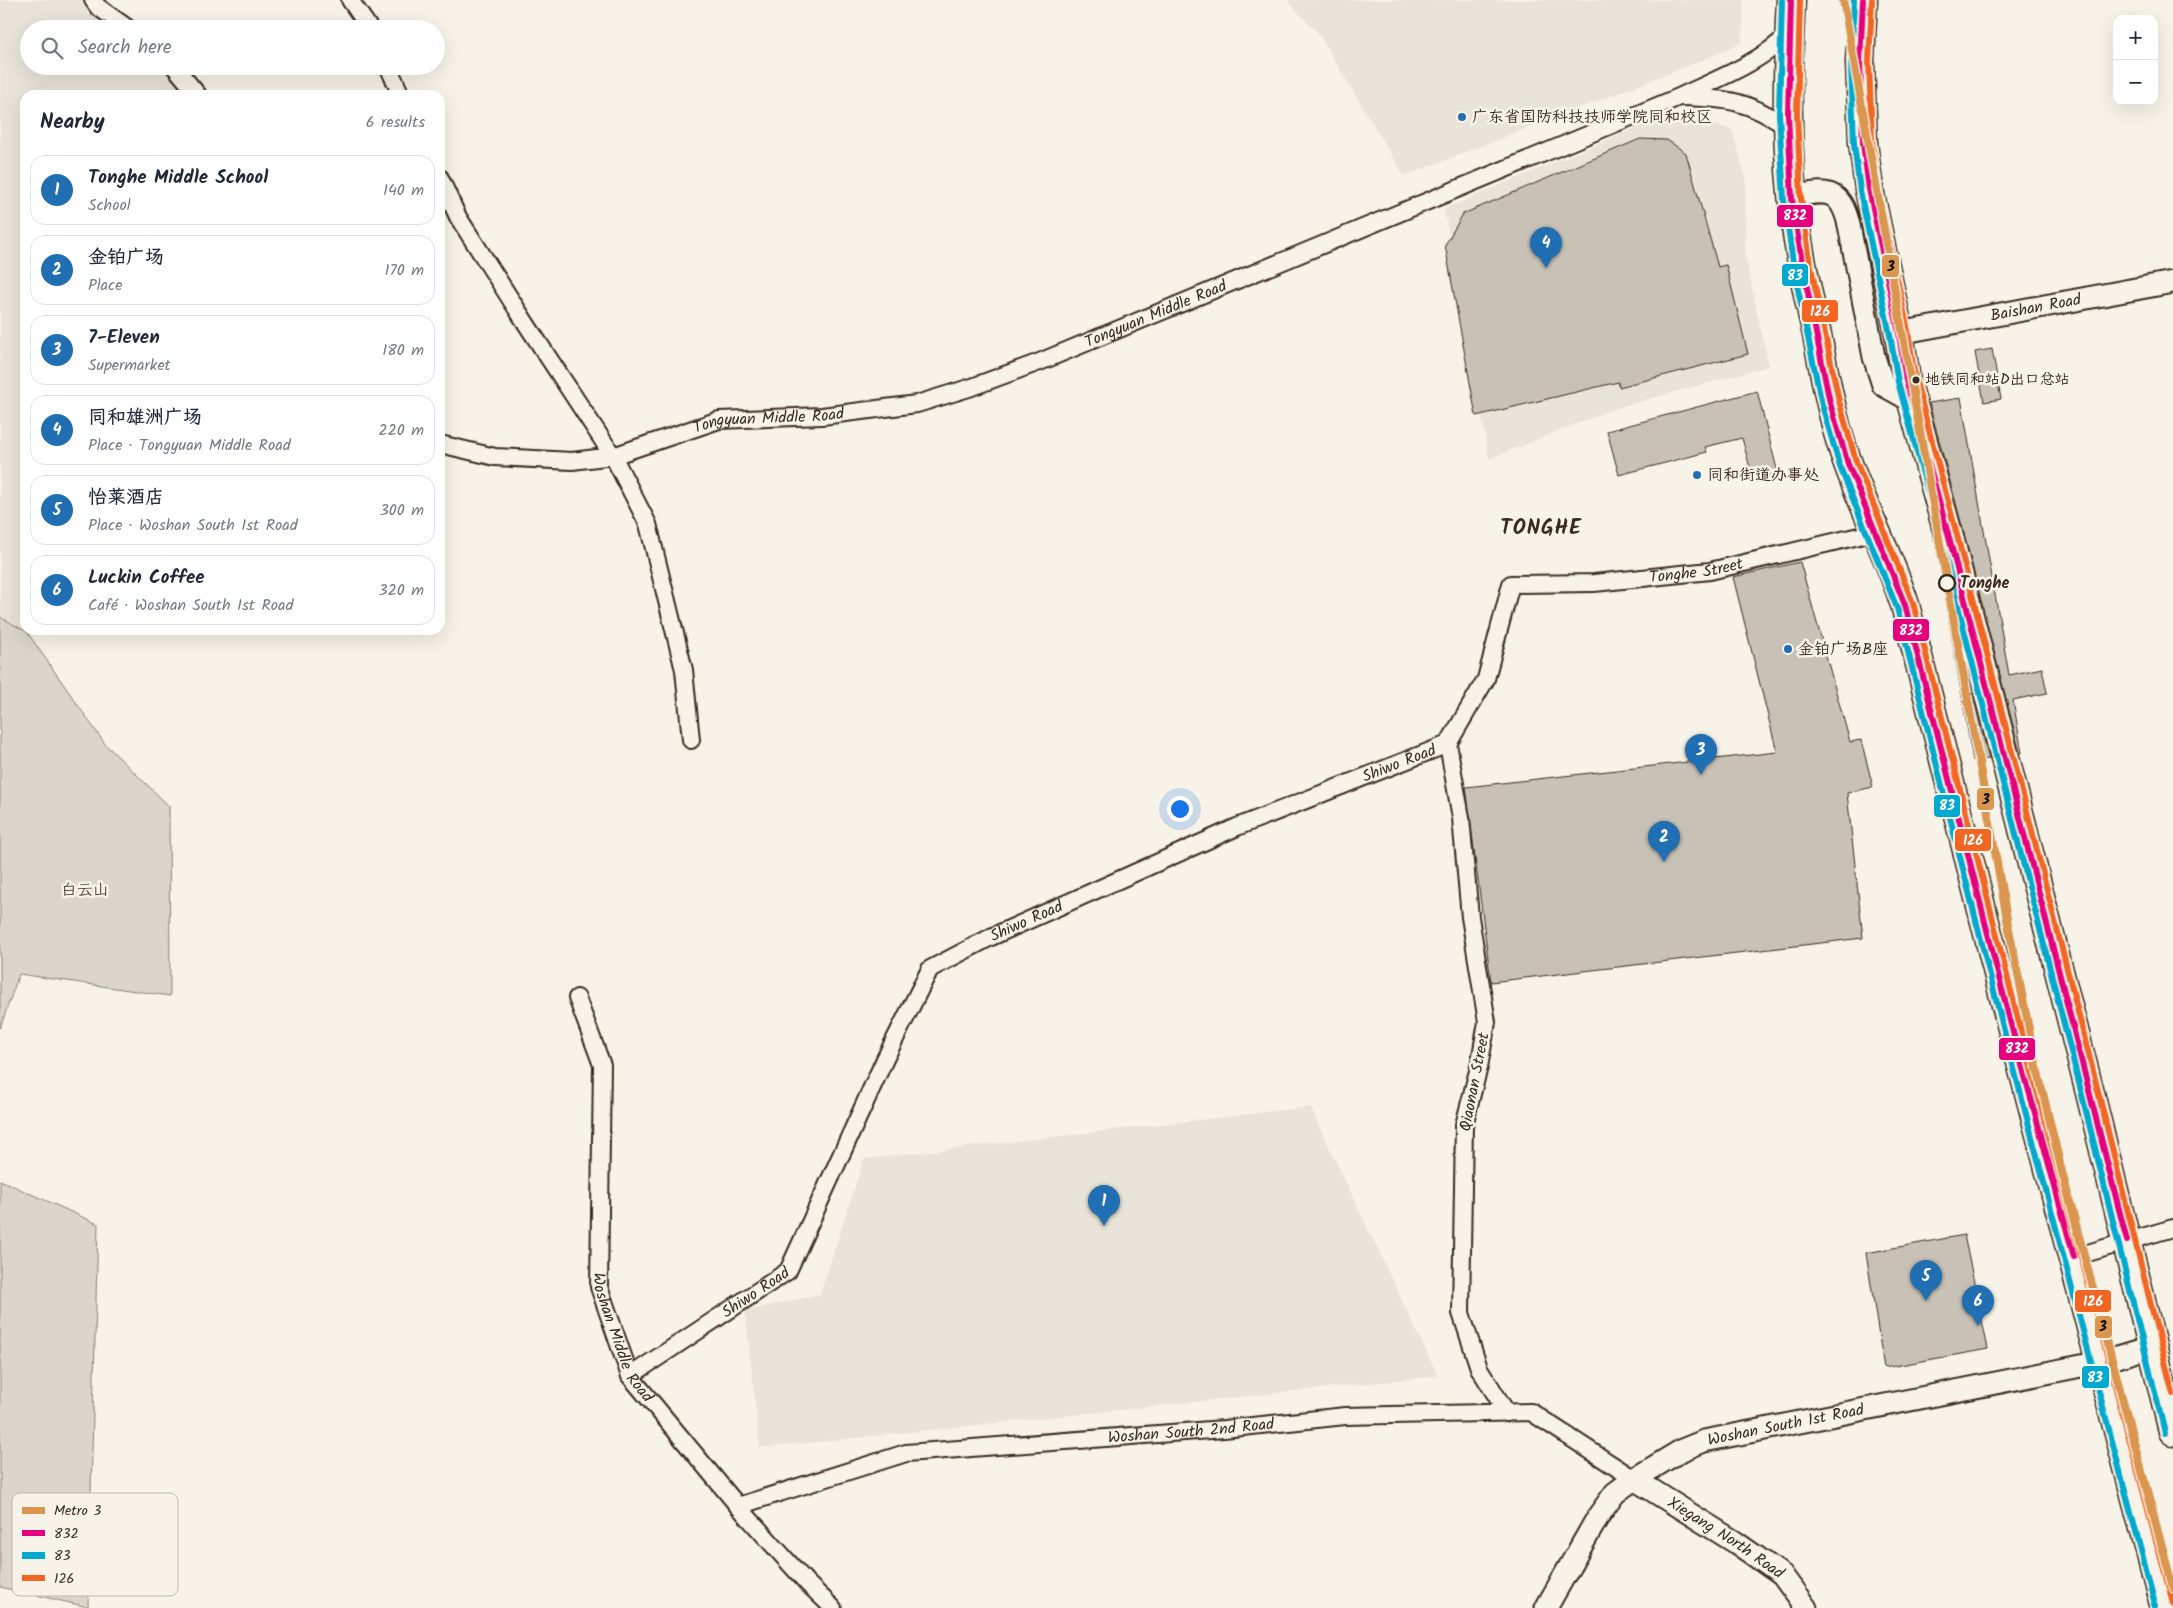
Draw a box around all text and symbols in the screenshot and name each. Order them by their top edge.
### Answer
map controls [2113,15,2158,105]
button: + [2113,15,2158,60]
search box [20,20,445,75]
text: Search here [78,33,172,63]
icon: search [38,34,66,62]
button: − [2113,60,2158,105]
place label: 广东省国防科技技师学院同和校区 [1472,105,1712,130]
text: Nearby [40,106,105,139]
text: 6 results [366,110,425,135]
marker: 广东省国防科技技师学院同和校区 [1456,111,1468,123]
text: Tonghe Middle School [88,163,268,193]
text: 1 [55,178,59,203]
text: 140 m [383,178,424,203]
text: School [88,193,131,218]
line badge: 832 [1776,204,1814,228]
text: 832 [1783,205,1807,227]
pin: 4 [1530,227,1562,268]
text: 金铂广场 [88,243,164,273]
line badge: 3 [1881,254,1900,278]
text: 3 [1886,256,1895,278]
text: 2 [52,258,62,283]
text: 170 m [384,258,424,283]
line badge: 83 [1781,263,1809,287]
text: 83 [1787,265,1803,287]
text: Place [88,273,122,298]
street label: Tongyuan Middle Road [1081,273,1231,354]
street label: Baishan Road [1988,287,2084,328]
line badge: 126 [1801,299,1839,323]
text: 126 [1810,301,1830,323]
text: 7-Eleven [88,323,160,353]
text: 3 [53,338,61,363]
text: 180 m [382,338,424,363]
text: Supermarket [88,353,171,378]
place label: 地铁同和站D出口总站 [1925,368,2070,392]
marker: 地铁同和站D出口总站 [1911,375,1921,385]
street label: Tongyuan Middle Road [690,401,846,440]
text: 同和雄洲广场 [88,403,202,433]
text: 4 [53,418,61,443]
text: 220 m [378,418,424,443]
text: Place · Tongyuan Middle Road [88,433,291,458]
place label: 同和街道办事处 [1707,463,1820,488]
marker: 同和街道办事处 [1691,469,1703,481]
text: 怡莱酒店 [88,483,164,513]
text: 5 [53,498,61,523]
text: 300 m [380,498,424,523]
district label: TONGHE [1500,512,1582,545]
text: Place · Woshan South 1st Road [88,513,298,538]
street label: Tonghe Street [1648,551,1746,590]
text: Luckin Coffee [88,563,205,593]
place label: Tonghe [1960,571,2010,596]
marker: Tonghe [1938,574,1956,592]
text: 6 [53,578,61,603]
text: 320 m [378,578,424,603]
text: Café · Woshan South 1st Road [88,593,294,618]
line badge: 832 [1892,618,1930,642]
text: 832 [1899,620,1923,642]
place label: 金铂广场B座 [1798,637,1888,662]
marker: 金铂广场B座 [1782,643,1794,655]
pin: 3 [1685,734,1717,775]
street label: Shiwo Road [1358,737,1441,789]
line badge: 3 [1976,787,1995,811]
text: 3 [1981,789,1990,811]
line badge: 83 [1933,794,1961,818]
text: 83 [1939,795,1955,817]
your location [1167,796,1193,822]
pin: 2 [1648,821,1680,862]
line badge: 126 [1954,828,1992,852]
text: 126 [1963,830,1983,852]
park label: 白云山 [61,878,109,903]
street label: Shiwo Road [986,894,1068,948]
street label: Qiaonan Street [1453,1030,1497,1134]
line badge: 832 [1998,1037,2036,1061]
text: 832 [2005,1038,2029,1060]
pin: 1 [1088,1185,1120,1226]
street label: Shiwo Road [717,1260,796,1324]
pin: 5 [1910,1260,1942,1301]
street label: Woshan Middle Road [587,1272,660,1409]
pin: 6 [1962,1285,1994,1326]
line badge: 126 [2074,1289,2112,1313]
text: 126 [2083,1291,2103,1313]
line badge: 3 [2094,1315,2113,1339]
text: 3 [2098,1316,2107,1338]
line badge: 83 [2081,1365,2110,1389]
text: 83 [2087,1367,2103,1389]
street label: Woshan South 1st Road [1705,1397,1867,1453]
street label: Woshan South 2nd Road [1107,1411,1276,1450]
street label: Xiegang North Road [1662,1490,1790,1586]
legend [12,1493,178,1596]
text: Metro 3 [54,1500,101,1522]
text: 832 [54,1523,79,1545]
text: 83 [54,1545,70,1567]
text: 126 [54,1568,74,1590]

